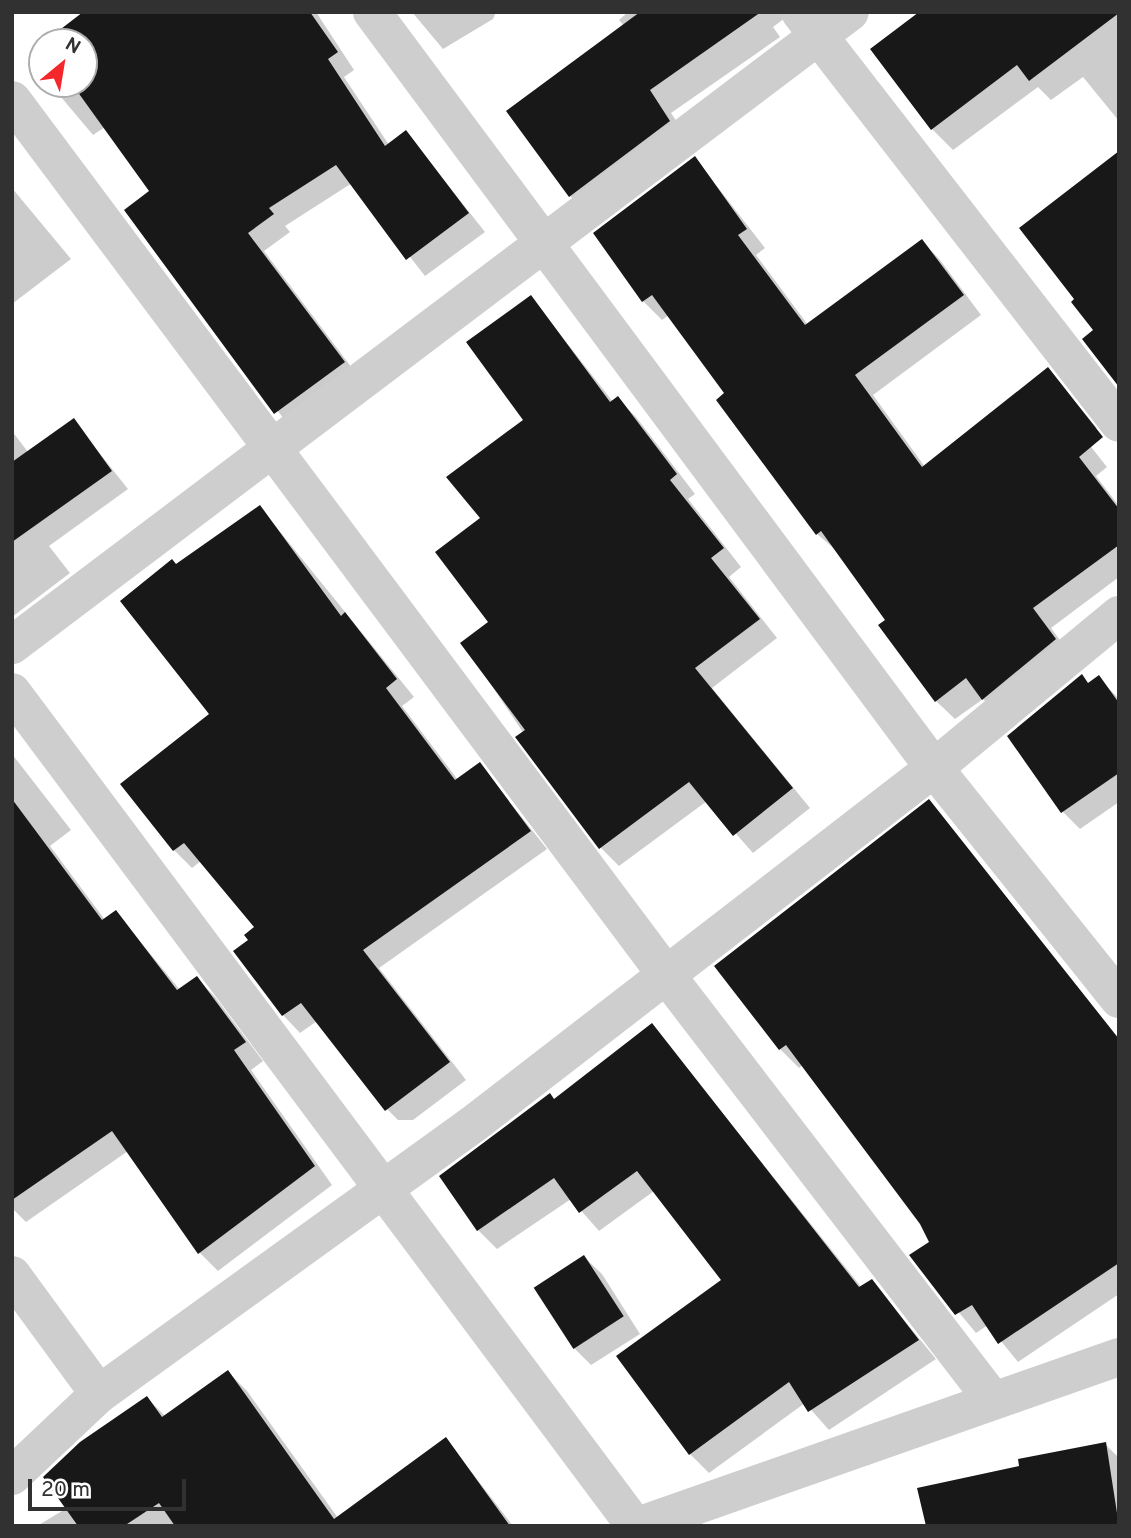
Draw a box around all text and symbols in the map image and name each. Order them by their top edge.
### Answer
north arrow [28,28,98,98]
text: N [61,33,84,60]
scale bar [32,1464,189,1508]
text: 20 m [41,1477,90,1504]

